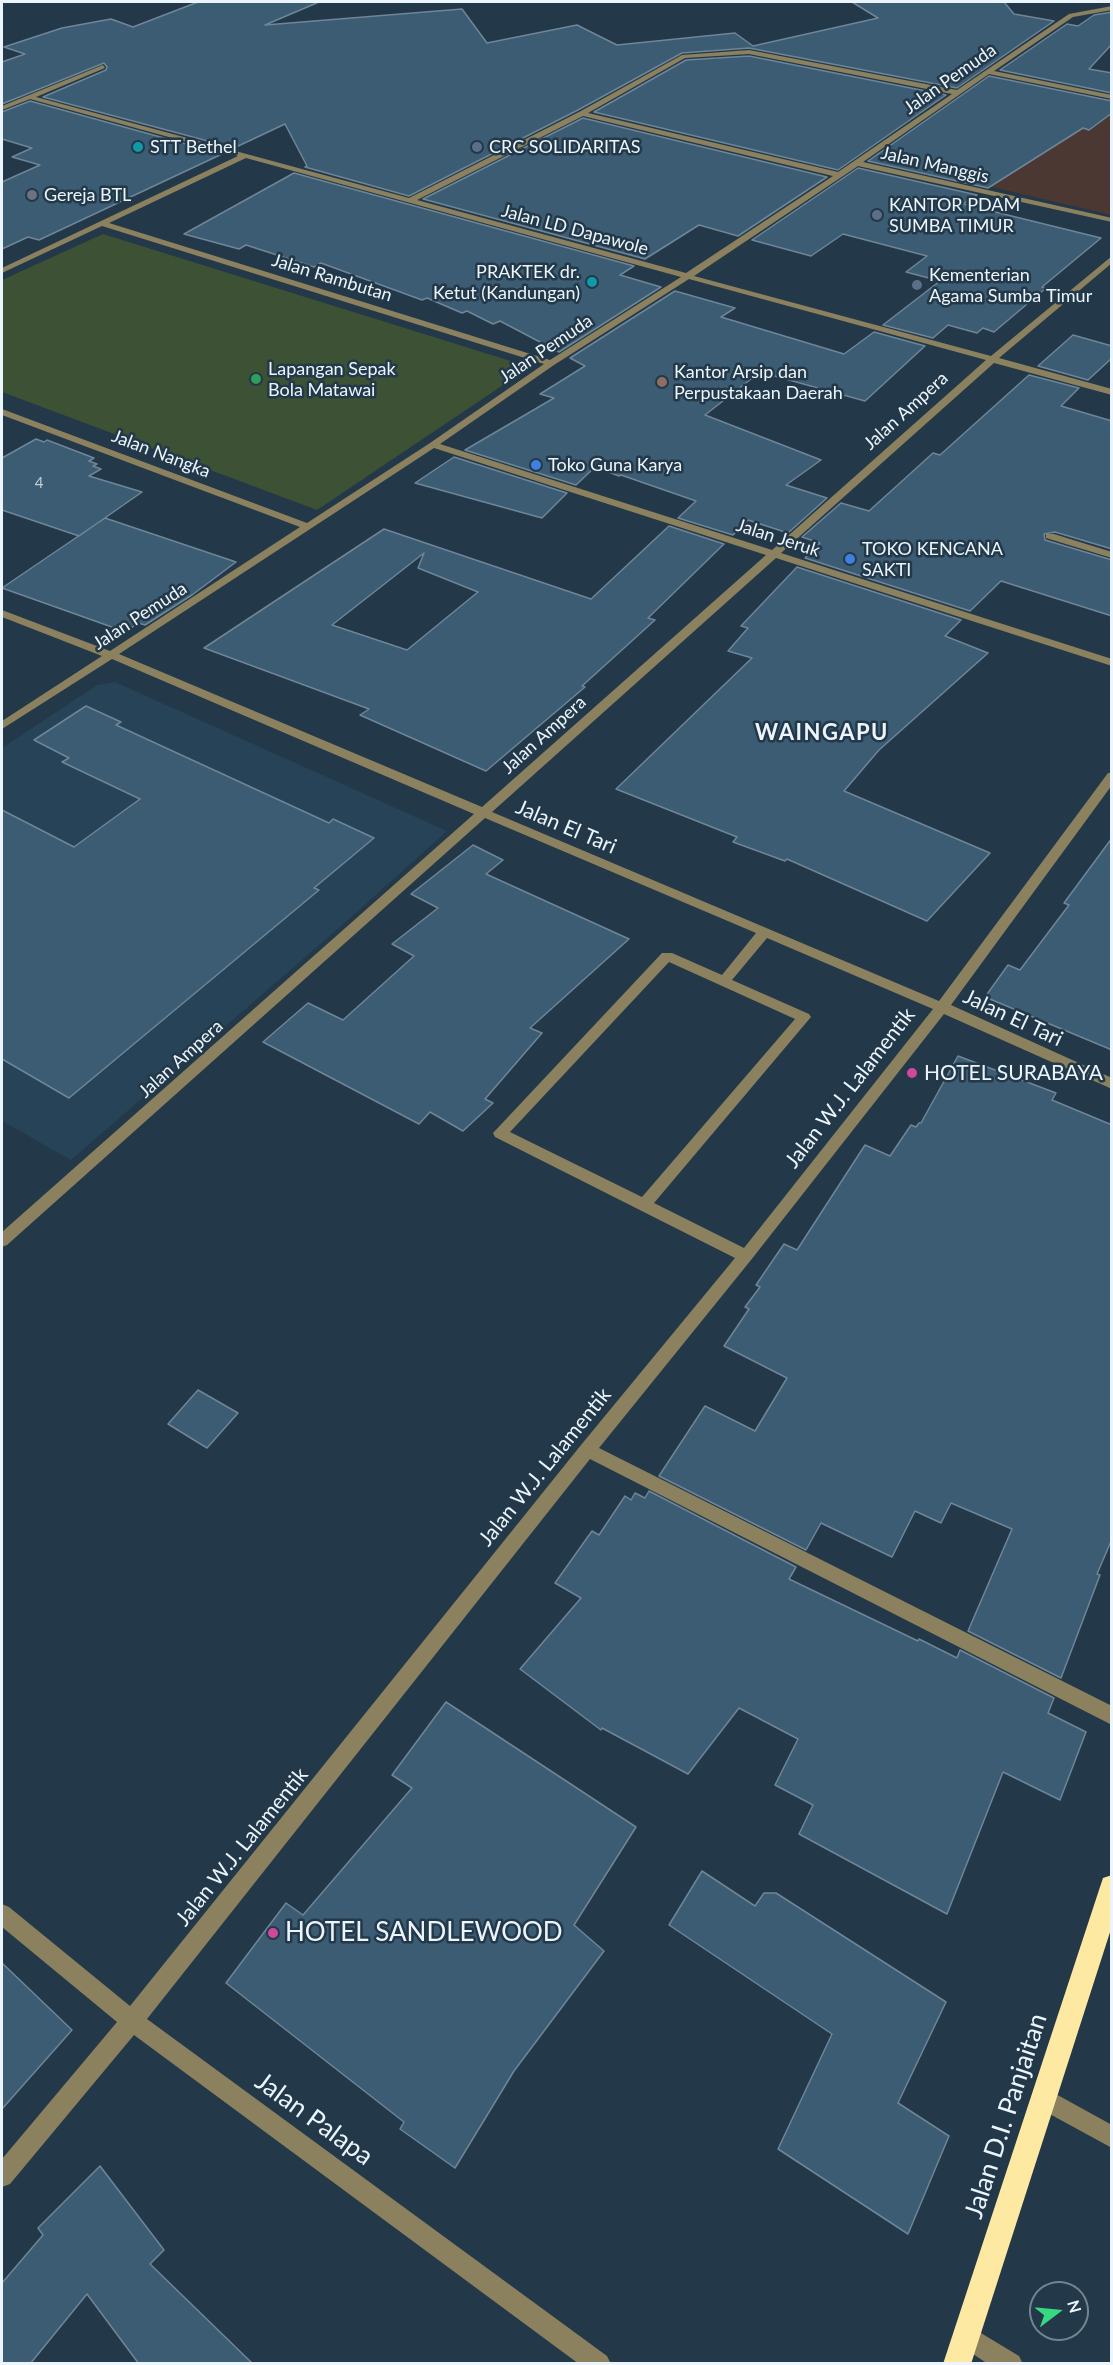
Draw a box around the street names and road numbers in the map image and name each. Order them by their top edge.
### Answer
street label: Jalan Pemuda [900,39,1000,119]
street label: Jalan Manggis [879,142,991,188]
street label: Jalan LD Dapawole [499,200,651,260]
street label: Jalan Rambutan [269,249,395,307]
street label: Jalan Pemuda [495,310,597,388]
street label: Jalan Ampera [859,368,953,454]
street label: Jalan Nangka [109,425,213,483]
street label: Jalan Jeruk [734,514,822,562]
street label: Jalan Pemuda [89,578,191,654]
street label: Jalan Ampera [497,692,591,778]
street label: Jalan El Tari [512,795,620,859]
street label: Jalan El Tari [959,984,1067,1052]
street label: Jalan W.J. Lalamentik [780,1003,920,1173]
street label: Jalan Ampera [134,1016,228,1102]
street label: Jalan W.J. Lalamentik [473,1383,617,1551]
street label: Jalan W.J. Lalamentik [170,1763,314,1931]
street label: Jalan D.I. Panjaitan [958,2010,1054,2222]
street label: Jalan Palapa [249,2066,379,2172]

